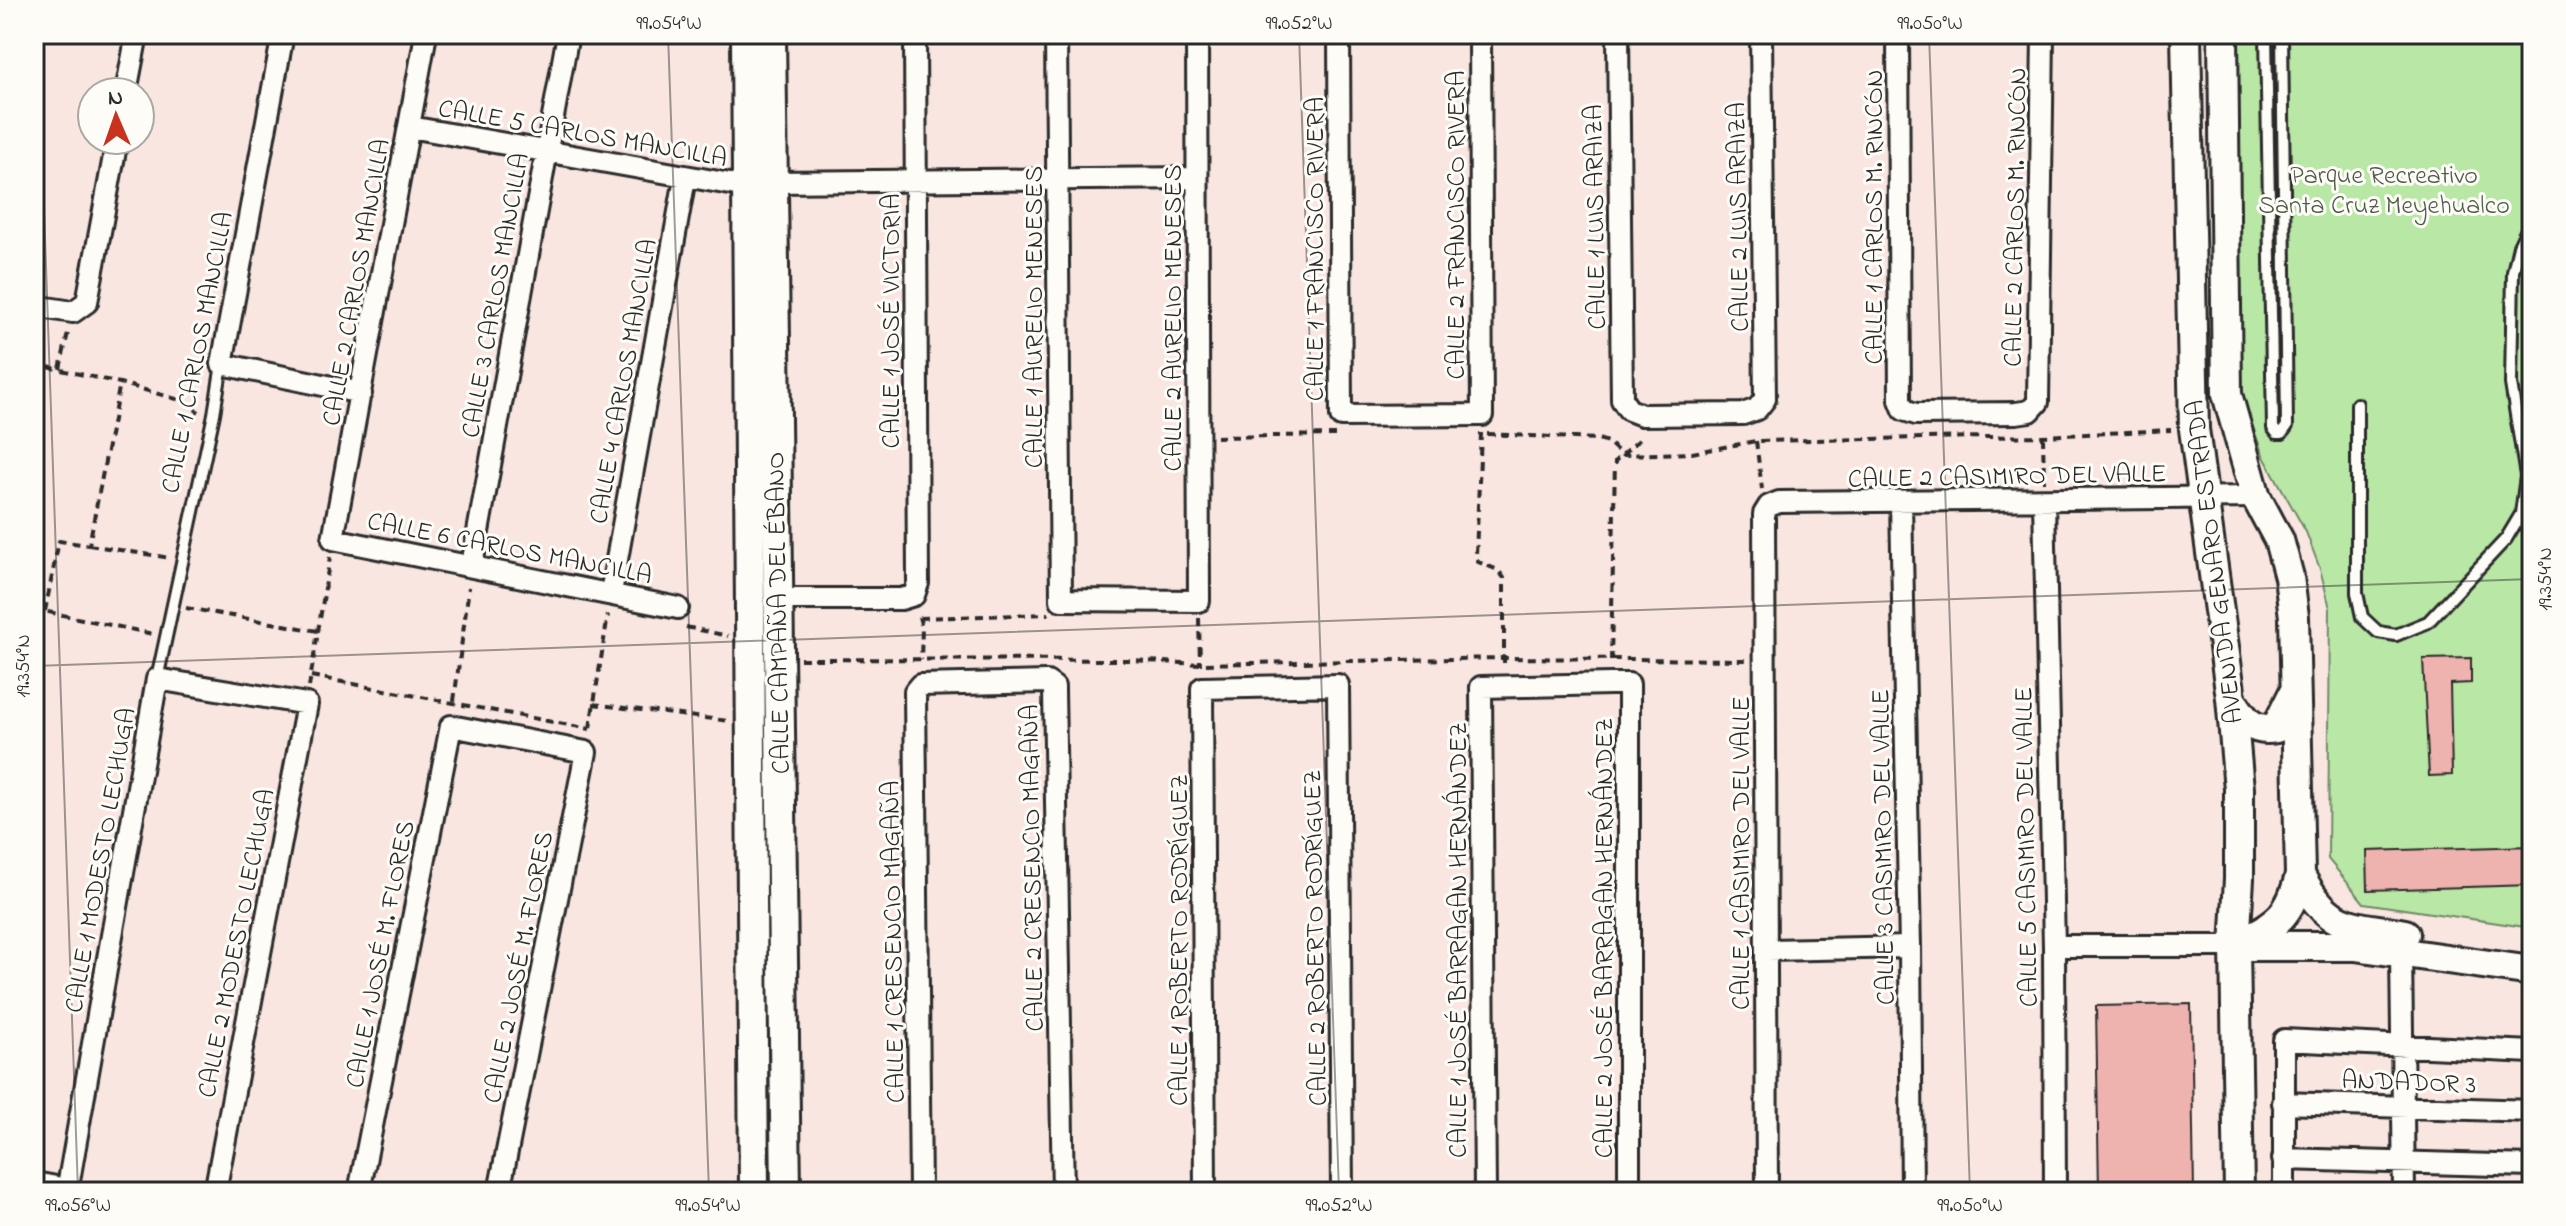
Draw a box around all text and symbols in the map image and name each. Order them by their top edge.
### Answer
text: 99.054°W [636,10,702,39]
text: 99.052°W [1266,10,1333,39]
text: 99.050°W [1897,10,1963,39]
street label: CALLE 2 CARLOS M. RINCÓN [1995,67,2039,367]
street label: CALLE 2 FRANCISCO RIVERA [1439,70,1477,380]
street label: CALLE 1 CARLOS M. RINCÓN [1857,70,1895,364]
north arrow [76,76,156,156]
text: N [107,83,123,115]
street label: CALLE 5 CARLOS MANCILLA [435,91,730,179]
street label: CALLE 1 FRANCISCO RIVERA [1298,97,1336,401]
street label: CALLE 2 LUIS ARAIZA [1719,102,1761,332]
street label: CALLE 1 LUIS ARAIZA [1576,104,1618,330]
street label: CALLE 2 CARLOS MANCILLA [314,136,402,429]
street label: CALLE 3 CARLOS MANCILLA [453,150,541,441]
park label: Parque Recreativo Santa Cruz Meyehualco [2258,158,2510,226]
street label: CALLE 2 AURELIO MENESES [1156,164,1194,472]
street label: CALLE 1 AURELIO MENESES [1017,166,1055,468]
street label: CALLE 1 JOSÉ VICTORIA [874,194,912,448]
street label: CALLE 1 CARLOS MANCILLA [153,209,245,497]
street label: CALLE 4 CARLOS MANCILLA [581,236,669,527]
street label: AVENIDA GENARO ESTRADA [2177,398,2255,726]
street label: CALLE CAMPAÑA DEL ÉBANO [758,451,802,774]
street label: CALLE 2 CASIMIRO DEL VALLE [1847,456,2167,500]
street label: CALLE 6 CARLOS MANCILLA [364,504,655,596]
text: 19.354°N [2532,547,2561,611]
text: 19.354°N [10,634,39,698]
street label: CALLE 5 CASIMIRO DEL VALLE [2006,686,2050,1008]
street label: CALLE 3 CASIMIRO DEL VALLE [1863,688,1907,1005]
street label: CALLE 1 CASIMIRO DEL VALLE [1724,696,1762,1010]
street label: CALLE 2 CRESENCIO MAGAÑA [1012,704,1056,1032]
street label: CALLE 1 MODESTO LECHUGA [56,705,148,1016]
street label: CALLE 2 JOSÉ BARRAGAN HERNÁNDEZ [1587,718,1625,1158]
street label: CALLE 1 JOSÉ BARRAGAN HERNÁNDEZ [1441,722,1479,1158]
street label: CALLE 2 ROBERTO RODRÍGUEZ [1295,769,1339,1107]
street label: CALLE 1 ROBERTO RODRÍGUEZ [1162,774,1200,1106]
street label: CALLE 1 CRESENCIO MAGAÑA [873,780,917,1104]
street label: CALLE 2 MODESTO LECHUGA [189,786,287,1101]
street label: CALLE 1 JOSÉ M. FLORES [337,818,427,1092]
street label: CALLE 2 JOSÉ M. FLORES [475,828,565,1107]
street label: ANDADOR 3 [2341,1063,2477,1105]
text: 99.056°W [45,1192,111,1221]
text: 99.054°W [675,1192,741,1221]
text: 99.052°W [1306,1192,1373,1221]
text: 99.050°W [1937,1192,2003,1221]

